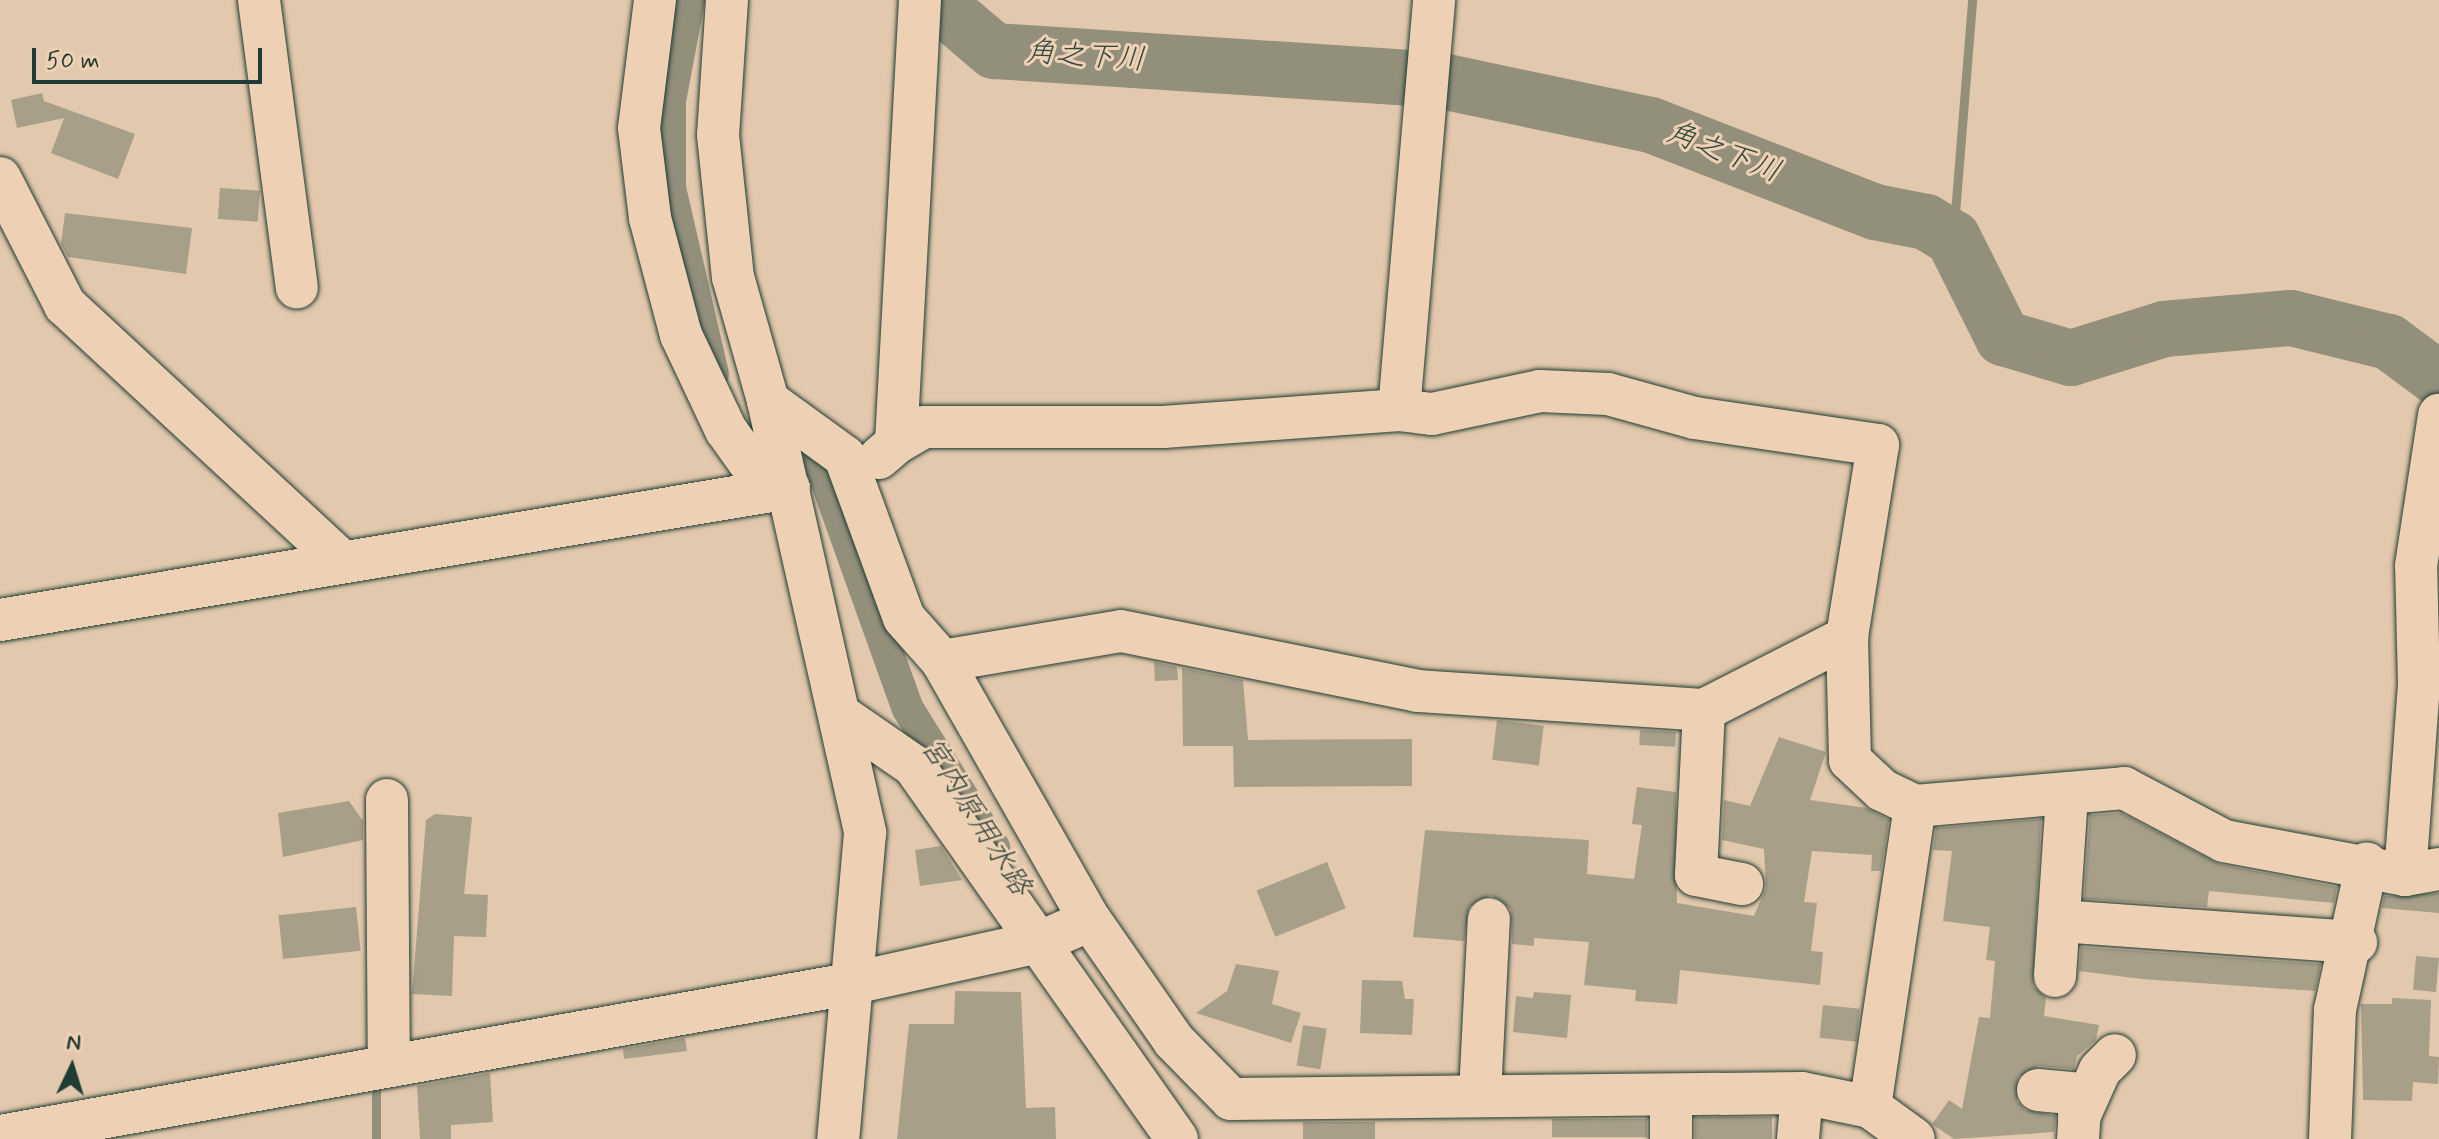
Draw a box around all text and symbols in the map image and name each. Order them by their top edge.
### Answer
scale bar [36,32,266,82]
water label: 角之下川 [1024,35,1146,79]
text: 50 m [46,46,100,77]
water label: 角之下川 [1661,115,1785,191]
water label: 宮内原用水路 [912,731,1038,903]
north arrow [32,1027,112,1107]
text: N [65,1029,82,1058]

